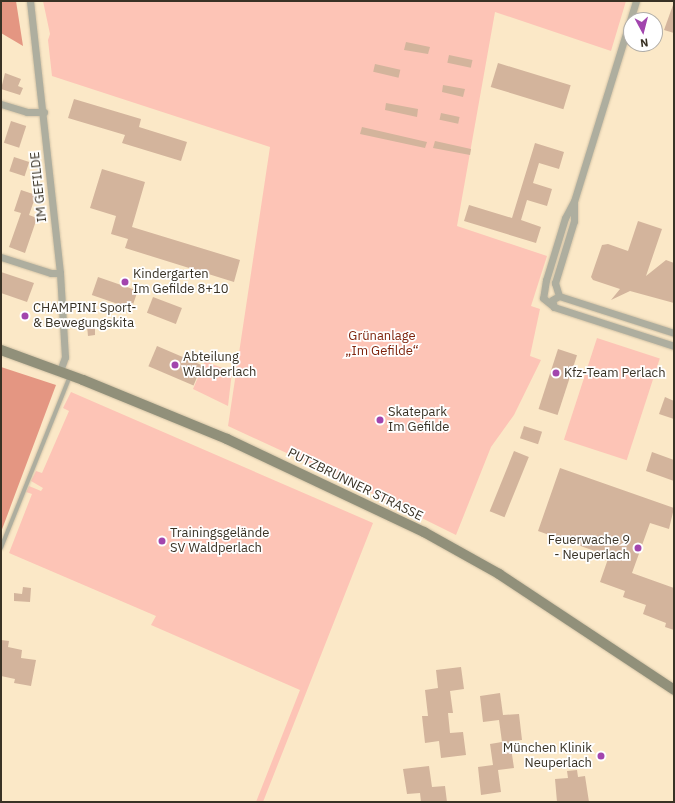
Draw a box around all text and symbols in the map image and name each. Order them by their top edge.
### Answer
north arrow [623,12,663,52]
text: N [640,35,649,50]
street label: IM GEFILDE [28,151,50,223]
place label: Kindergarten Im Gefilde 8+10 [133,267,229,298]
marker: Kindergarten Im Gefilde 8+10 [120,277,130,287]
place label: CHAMPINI Sport- & Bewegungskita [33,301,136,332]
marker: CHAMPINI Sport- & Bewegungskita [20,311,30,321]
park label: Grünanlage „Im Gefilde“ [345,329,419,360]
place label: Abteilung Waldperlach [183,350,256,381]
marker: Abteilung Waldperlach [170,360,180,370]
place label: Kfz-Team Perlach [564,365,666,381]
marker: Kfz-Team Perlach [551,368,561,378]
place label: Skatepark Im Gefilde [388,405,449,436]
marker: Skatepark Im Gefilde [375,415,385,425]
street label: PUTZBRUNNER STRASSE [285,445,425,525]
place label: Trainingsgelände SV Waldperlach [170,526,269,557]
place label: Feuerwache 9 - Neuperlach [548,533,630,564]
marker: Trainingsgelände SV Waldperlach [157,536,167,546]
marker: Feuerwache 9 - Neuperlach [633,543,643,553]
place label: München Klinik Neuperlach [503,741,592,772]
marker: München Klinik Neuperlach [595,750,607,762]

